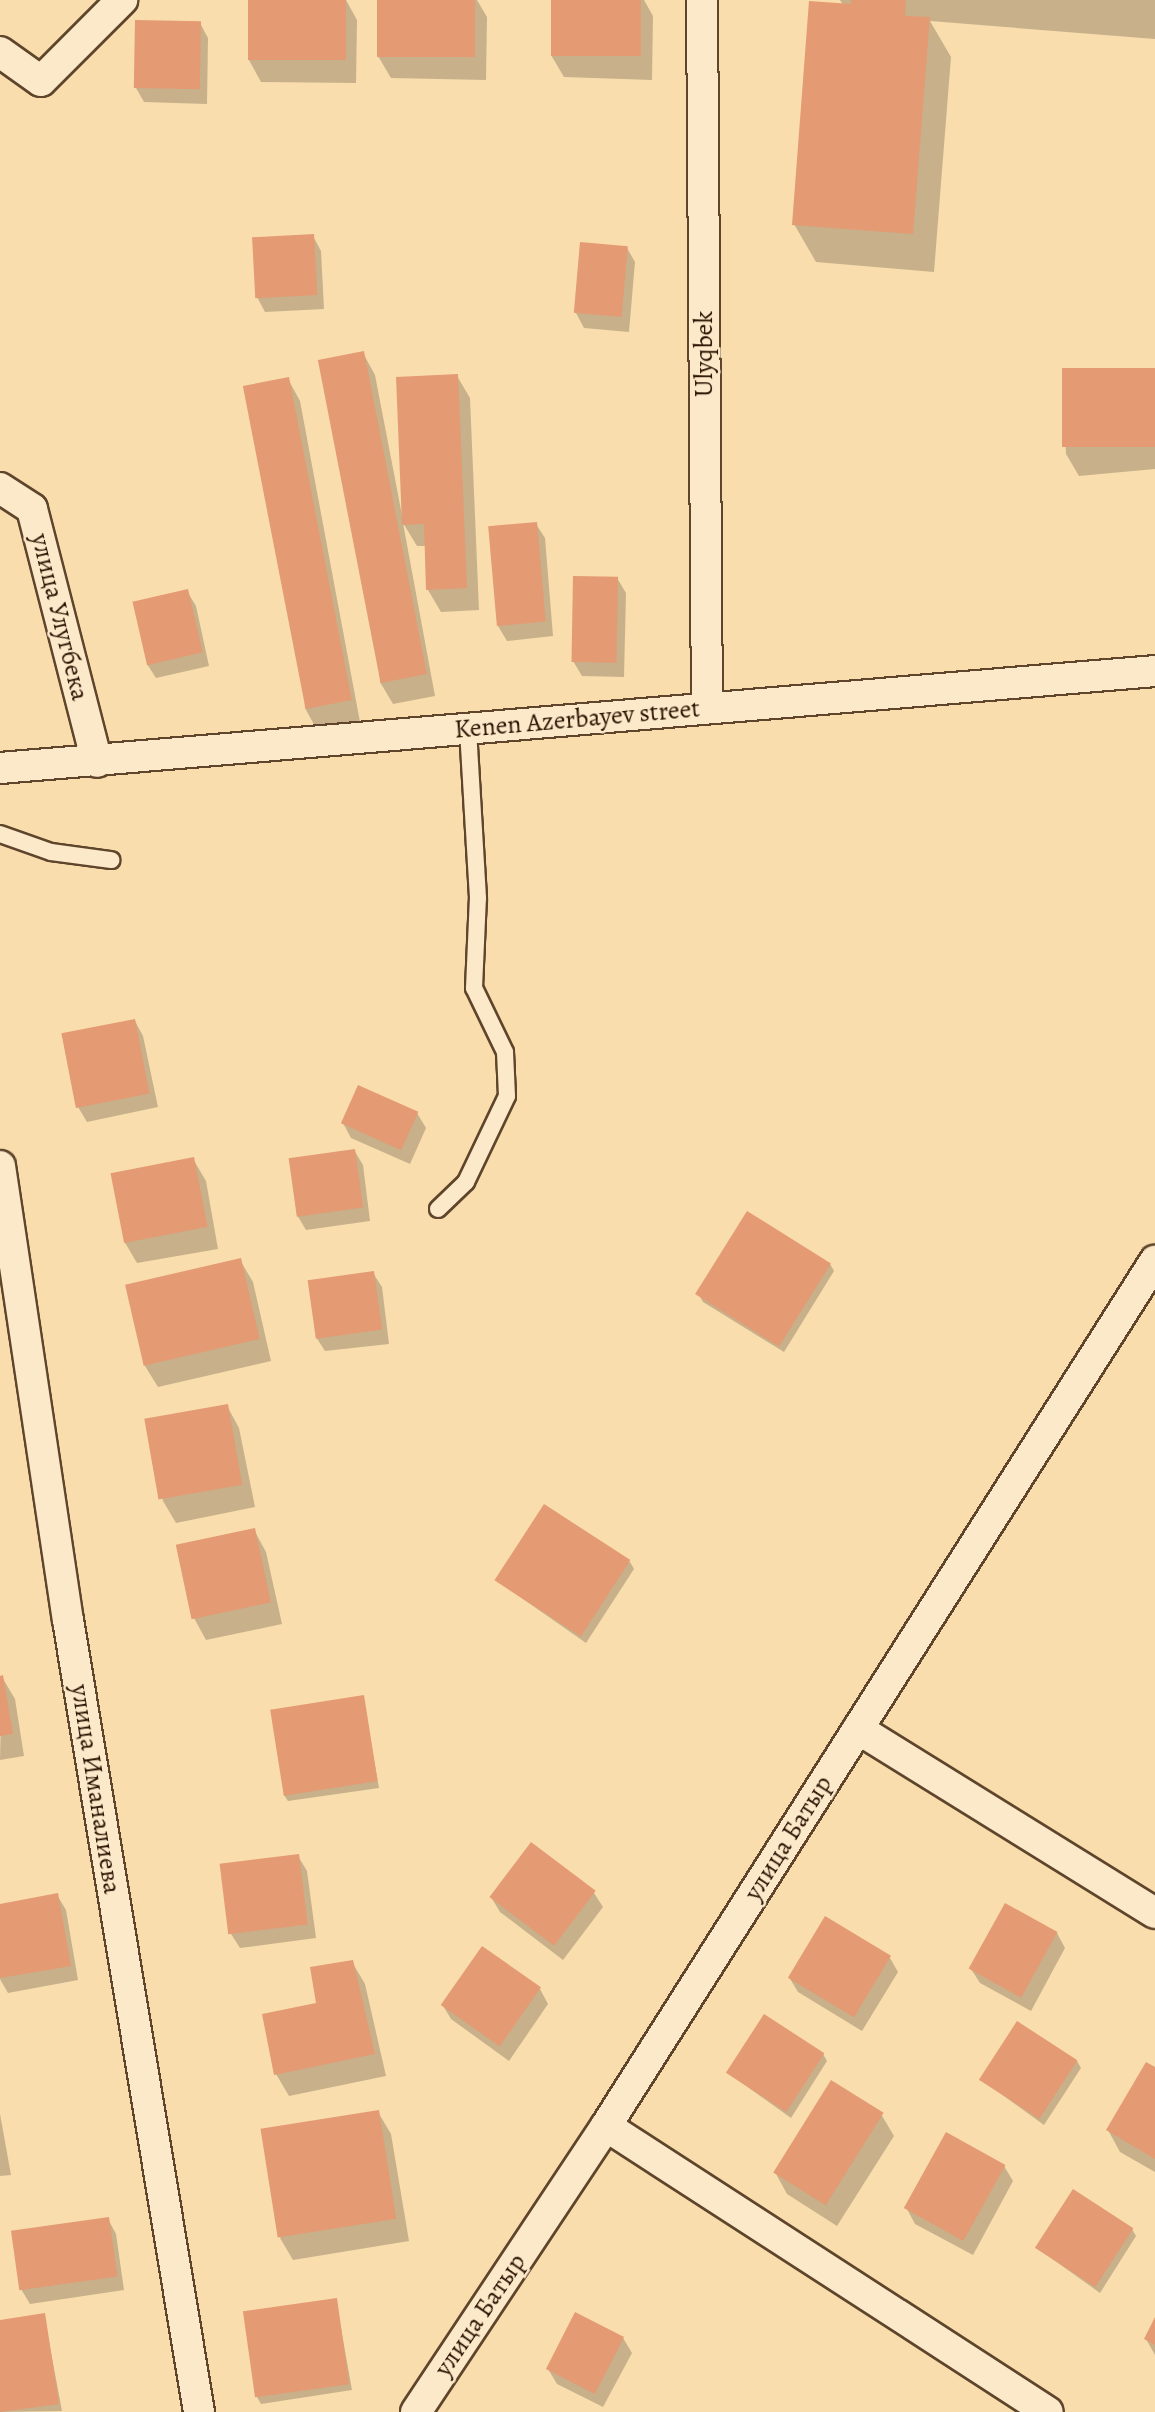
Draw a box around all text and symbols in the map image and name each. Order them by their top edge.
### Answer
street label: Ulyqbek [688,311,720,397]
street label: улица Улугбека [24,530,96,704]
street label: Kenen Azerbayev street [453,693,701,745]
street label: улица Иманалиева [64,1682,128,1896]
street label: улица Батыр [737,1770,839,1906]
street label: улица Батыр [427,2248,533,2382]

